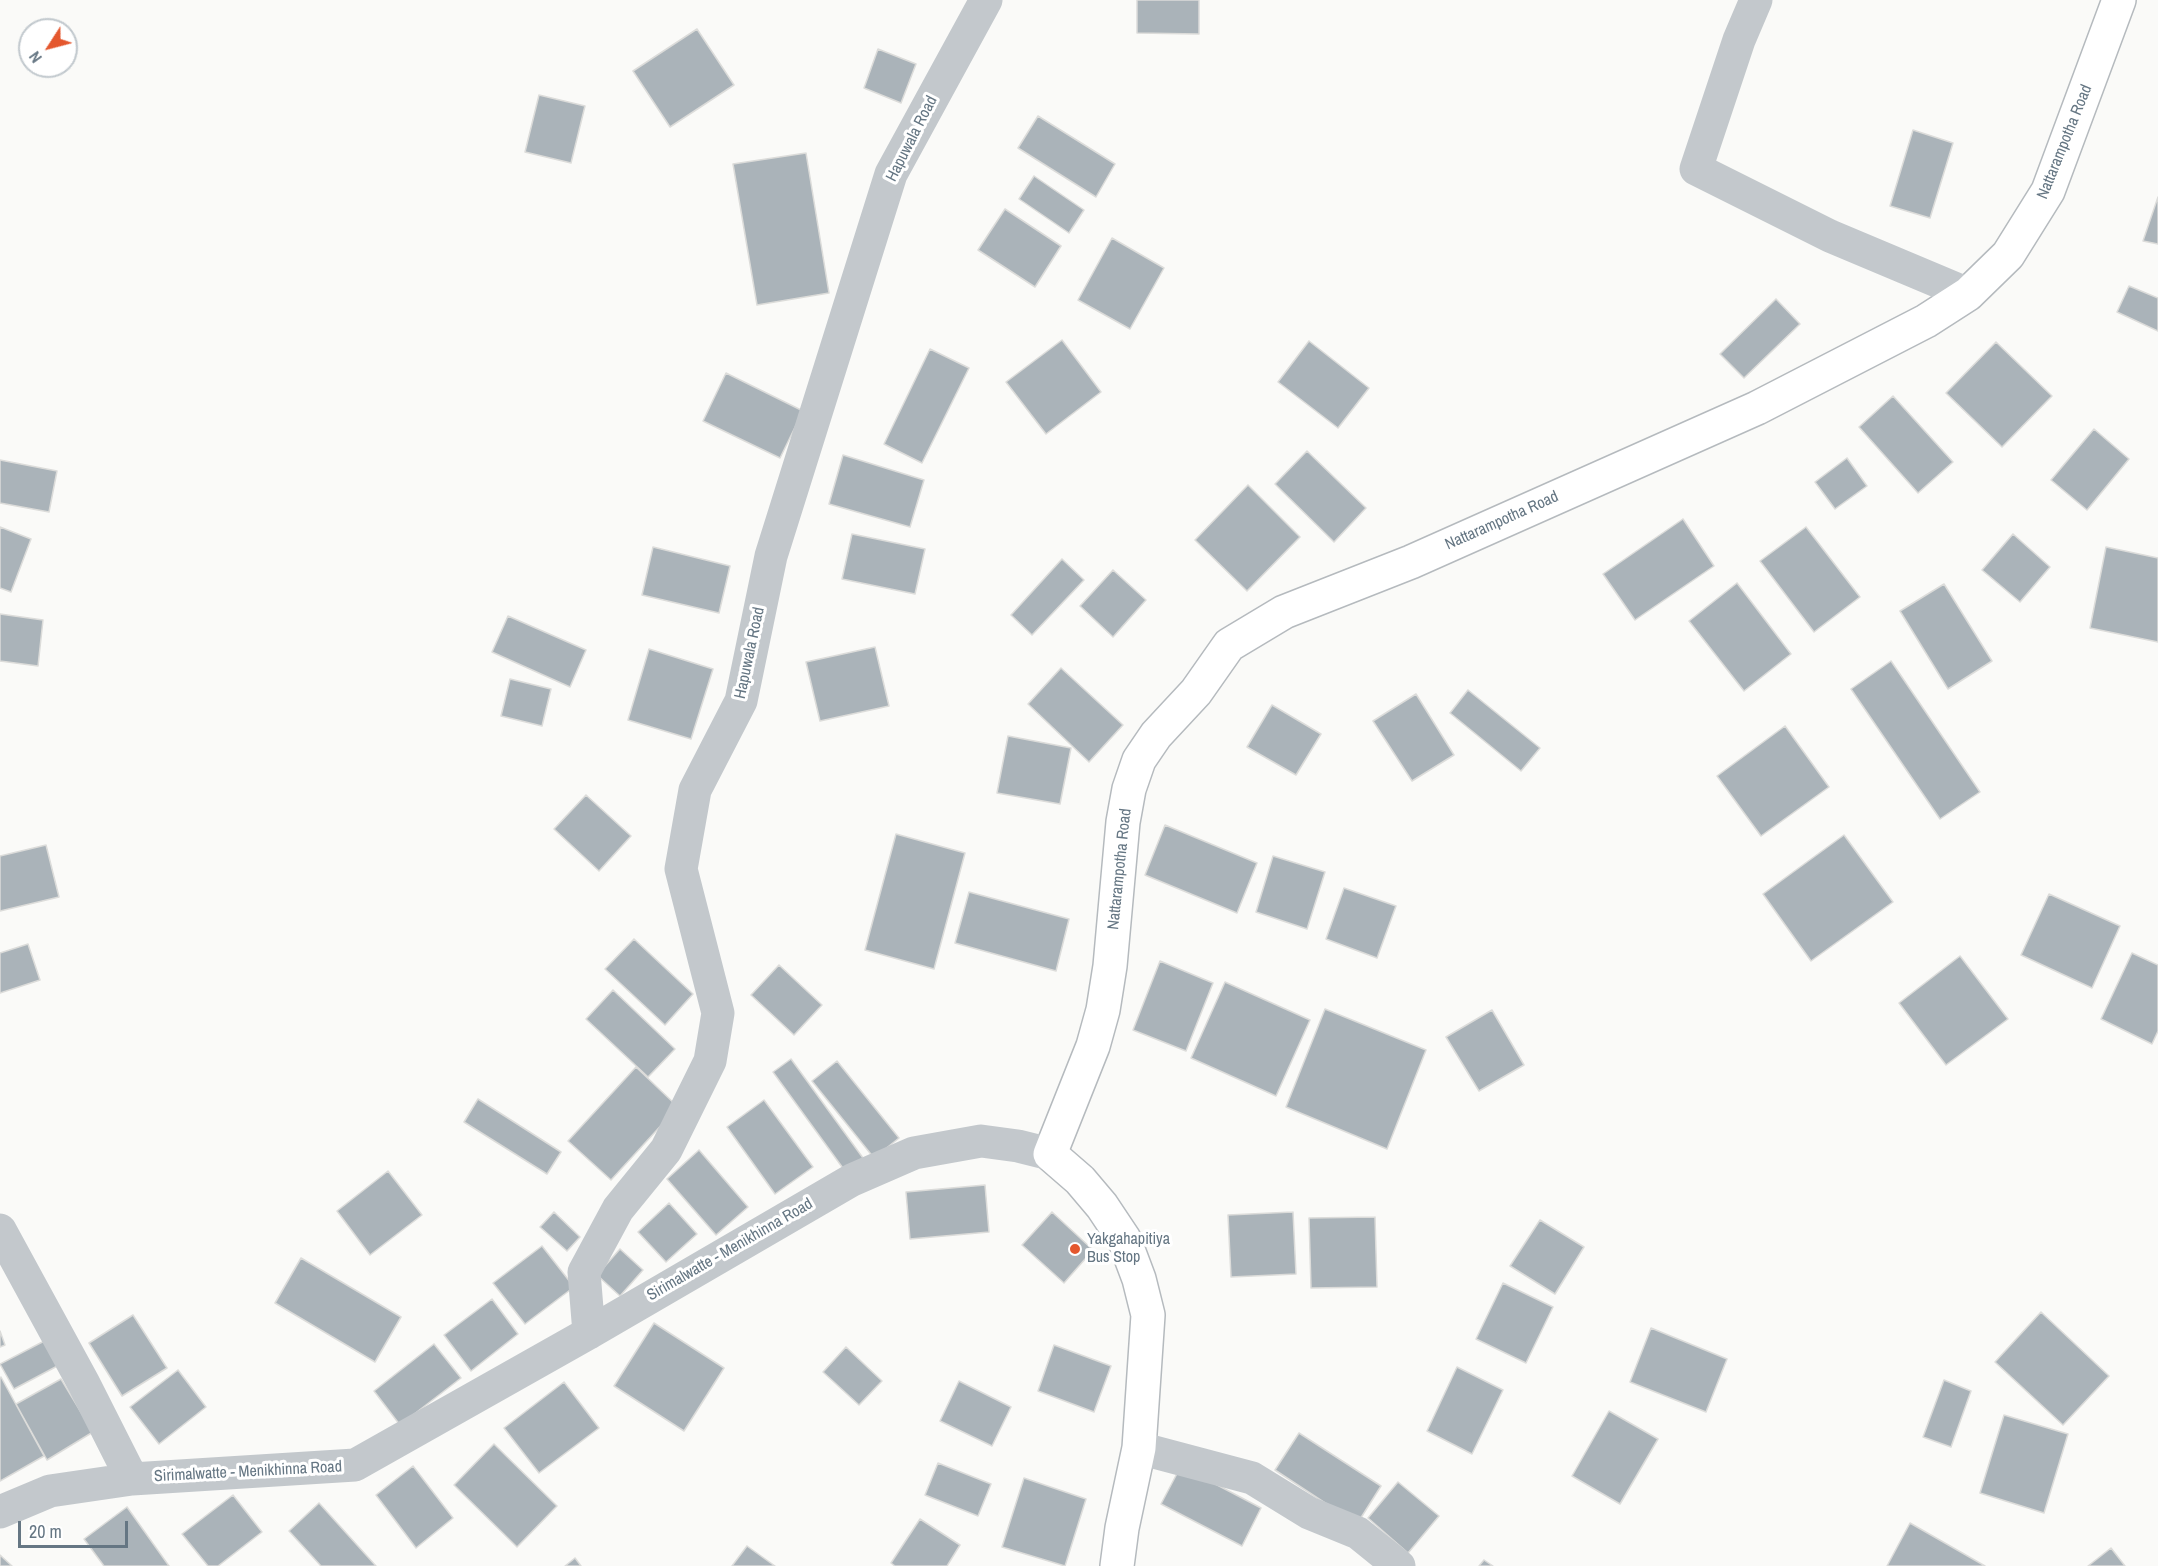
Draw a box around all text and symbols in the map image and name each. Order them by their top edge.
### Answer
north arrow [18,18,78,78]
text: N [23,47,47,68]
street label: Nattarampotha Road [2033,82,2097,202]
street label: Hapuwala Road [882,93,942,185]
street label: Nattarampotha Road [1442,487,1562,555]
street label: Hapuwala Road [731,605,769,701]
street label: Nattarampotha Road [1104,807,1136,931]
street label: Sirimalwatte - Menikhinna Road [644,1195,816,1305]
place label: Yakgahapitiya Bus Stop [1087,1230,1170,1268]
marker: Yakgahapitiya Bus Stop [1068,1242,1082,1256]
street label: Sirimalwatte - Menikhinna Road [154,1457,342,1487]
scale bar [21,1509,130,1547]
text: 20 m [29,1519,62,1544]

